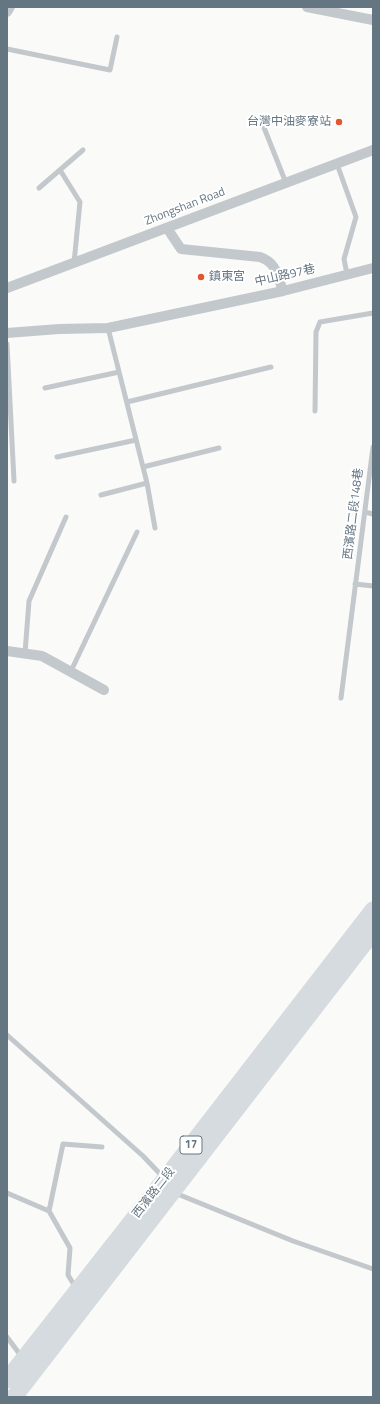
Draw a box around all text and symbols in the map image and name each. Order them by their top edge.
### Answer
place label: 台灣中油麥寮站 [247,115,331,129]
marker: 台灣中油麥寮站 [334,117,344,127]
street label: Zhongshan Road [143,185,227,229]
street label: 中山路97巷 [253,262,317,290]
place label: 鎮東宮 [209,270,245,284]
marker: 鎮東宮 [196,272,206,282]
street label: 西濱路二段148巷 [341,467,367,561]
road number: 17 [180,1136,202,1154]
street label: 西濱路二段 [130,1165,178,1221]

